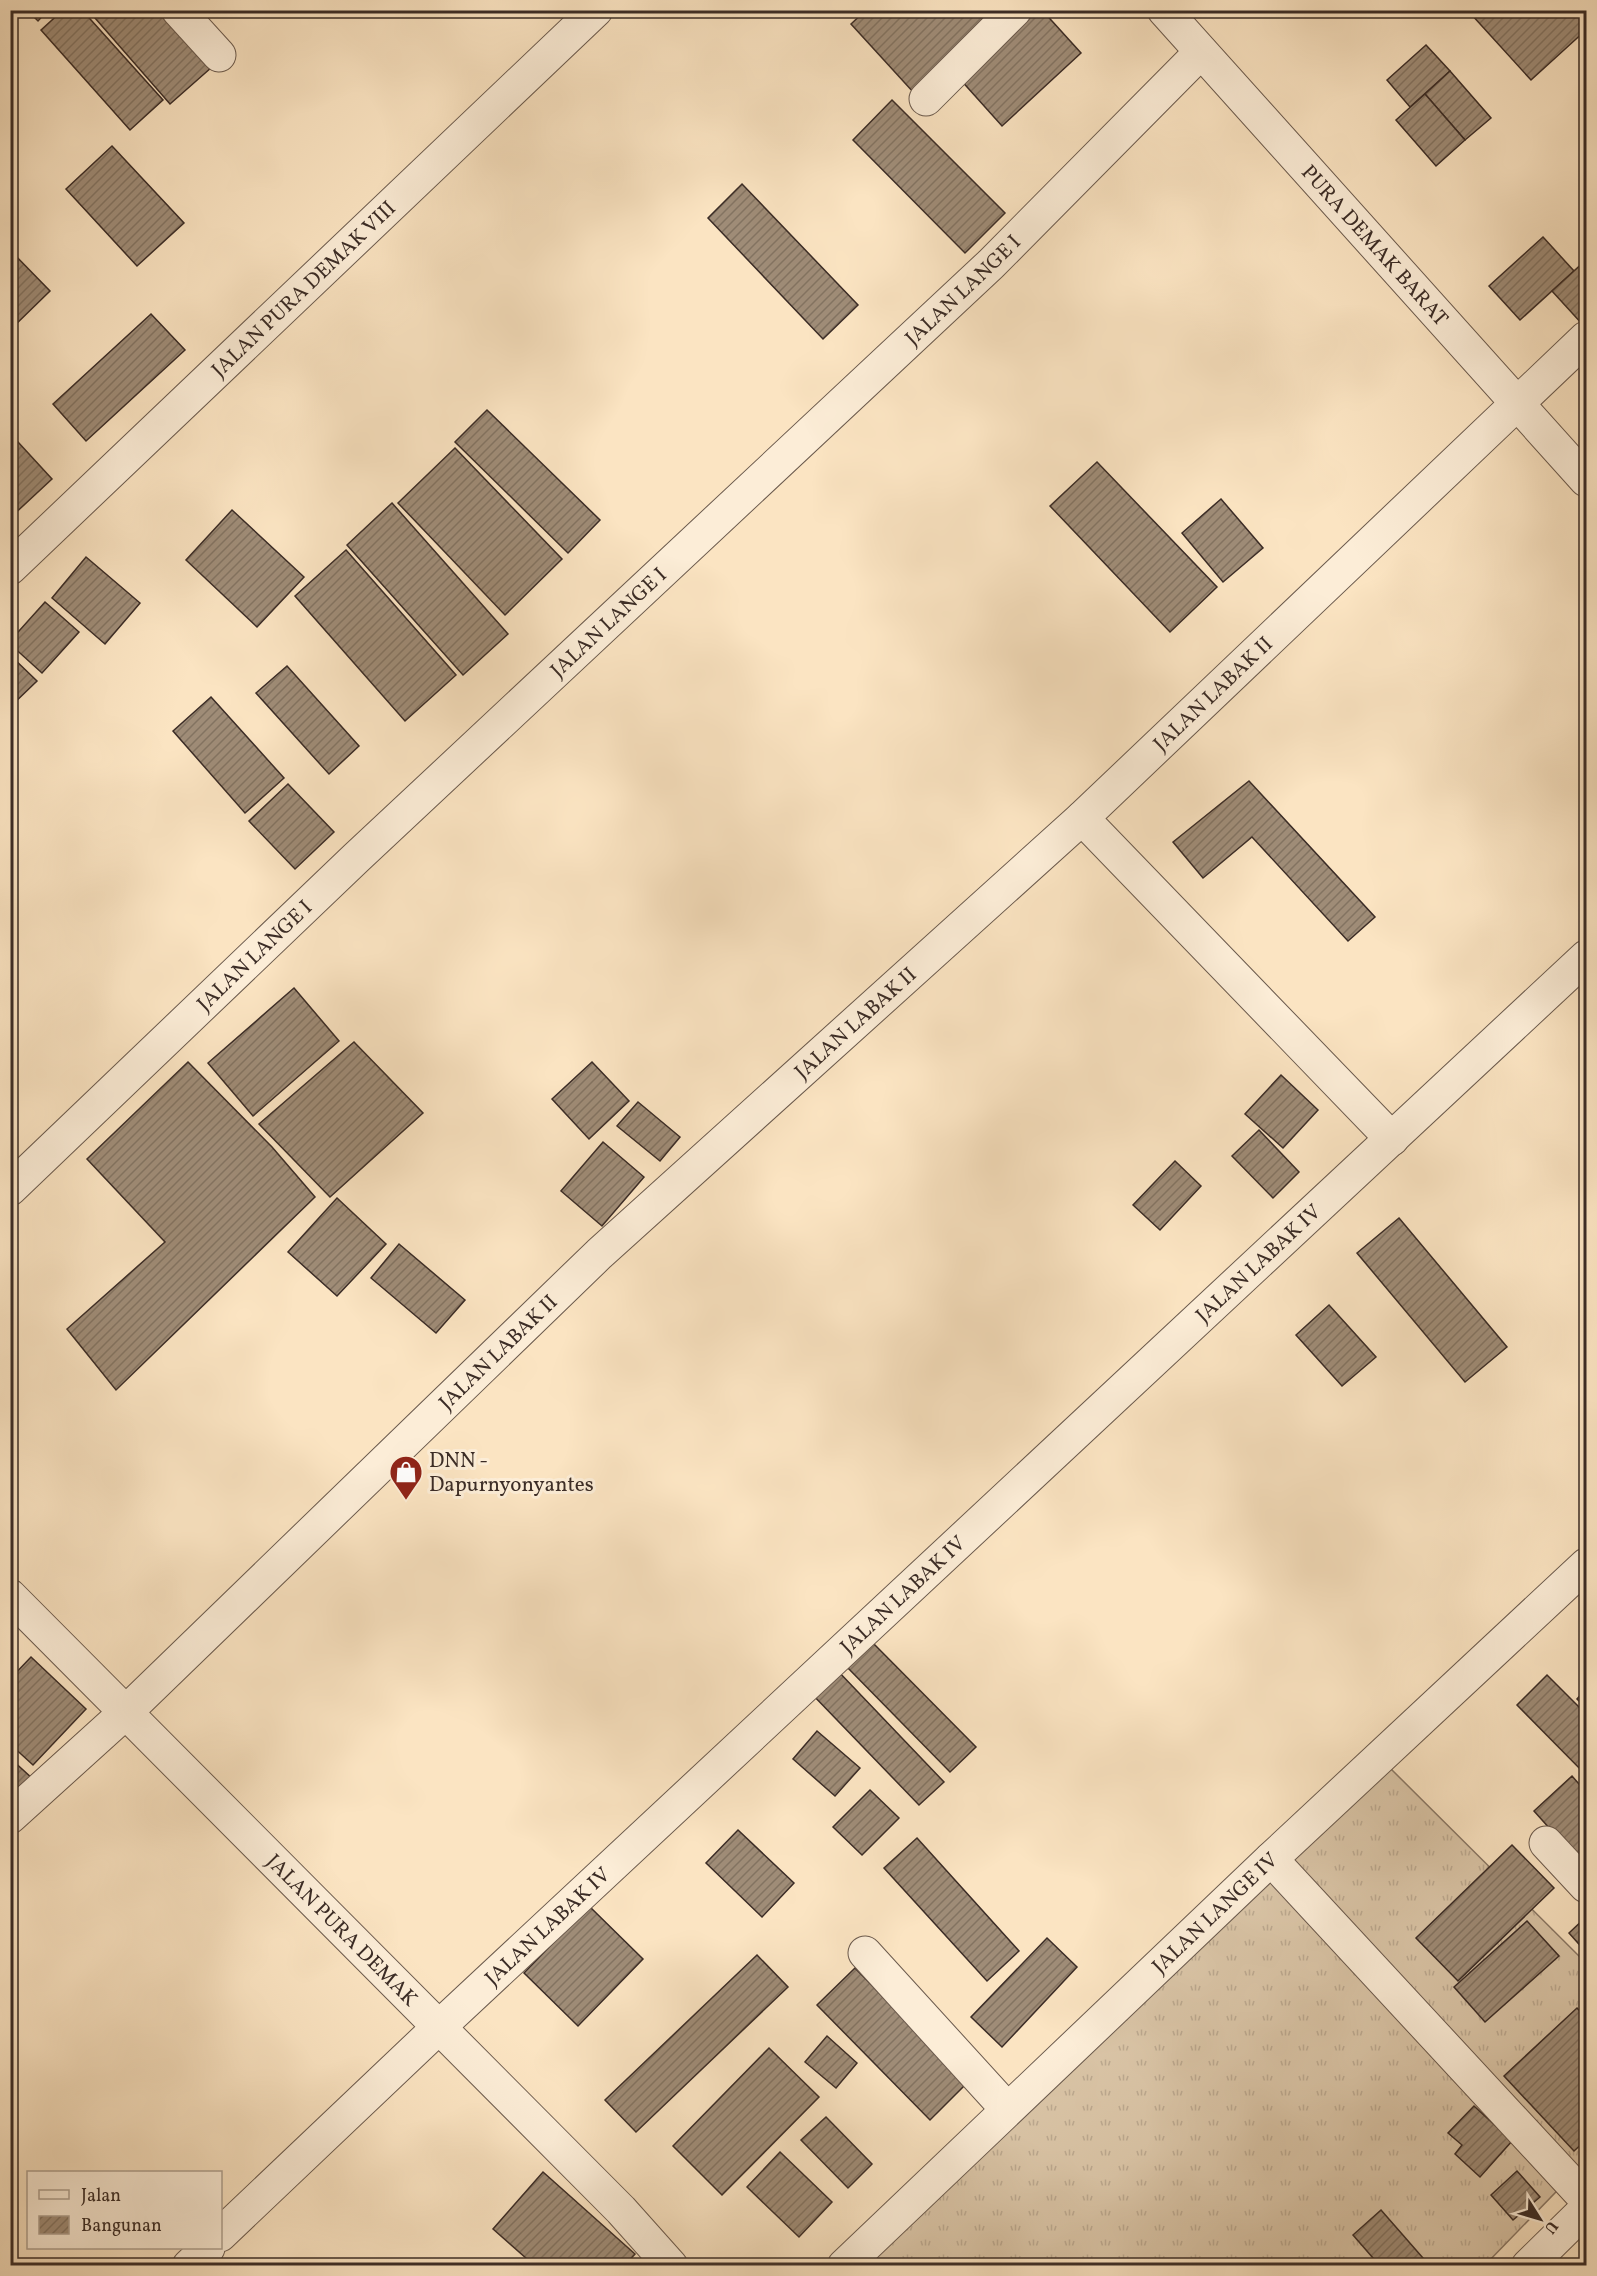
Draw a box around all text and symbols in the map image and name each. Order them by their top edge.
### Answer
street label: PURA DEMAK BARAT [1294,159,1454,333]
street label: JALAN PURA DEMAK VIII [206,195,403,385]
street label: JALAN LANGE I [899,229,1028,353]
street label: JALAN LANGE I [544,562,674,685]
street label: JALAN LABAK II [1148,631,1280,759]
street label: JALAN LANGE I [191,894,319,1019]
street label: JALAN LABAK II [789,961,924,1087]
street label: JALAN LABAK IV [1190,1198,1328,1330]
street label: JALAN LABAK II [433,1289,565,1417]
place label: DNN - Dapurnyonyantes [429,1447,594,1500]
shop icon: DNN - Dapurnyonyantes [388,1454,424,1501]
street label: JALAN LABAK IV [834,1530,973,1662]
street label: JALAN LANGE IV [1146,1847,1285,1981]
street label: JALAN PURA DEMAK [259,1848,424,2014]
street label: JALAN LABAK IV [479,1861,617,1993]
legend [27,2171,222,2249]
text: Jalan [81,2184,121,2209]
north arrow [1510,2189,1570,2249]
text: Bangunan [81,2214,162,2239]
text: U [1538,2216,1562,2238]

